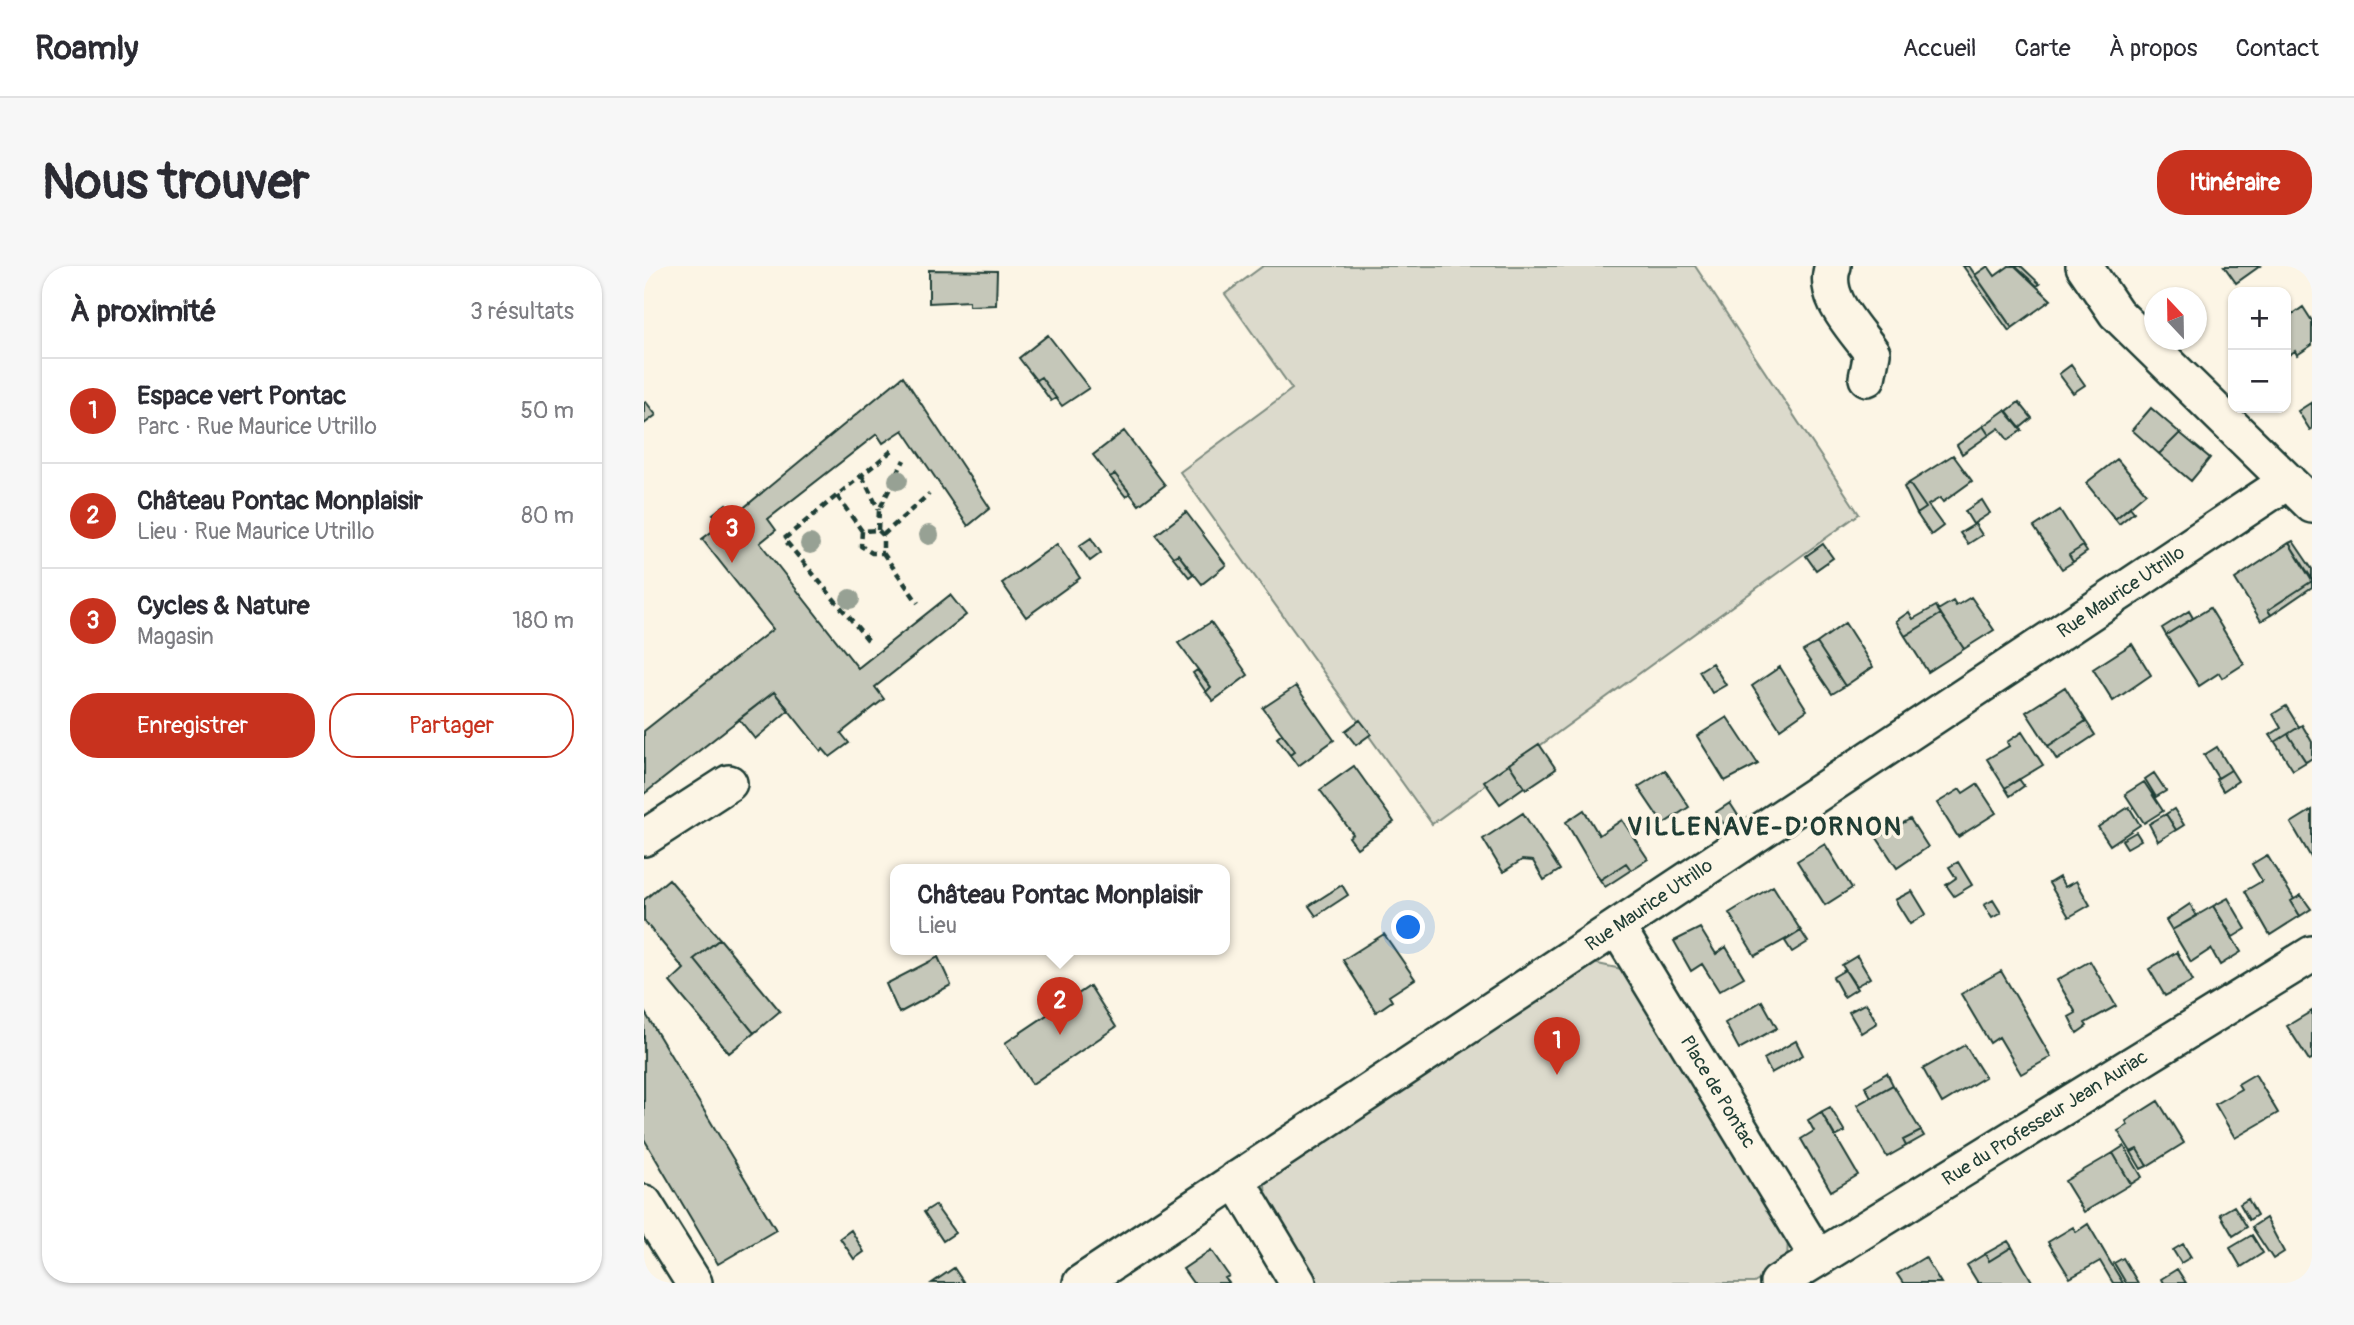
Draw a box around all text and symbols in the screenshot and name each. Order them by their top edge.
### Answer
text: Roamly [35,28,138,69]
text: Accueil [1903,34,1977,63]
text: Carte [2015,34,2071,63]
text: À propos [2109,34,2198,63]
text: Contact [2236,34,2319,63]
button: Itinéraire [2157,150,2312,215]
text: Nous trouver [42,152,310,213]
north arrow [2144,287,2207,350]
map controls [2228,287,2291,413]
button: + [2228,287,2291,350]
text: À proximité [70,293,216,330]
text: 3 résultats [470,297,574,326]
button: − [2228,350,2291,413]
text: Espace vert Pontac [137,380,346,412]
text: 1 [89,396,98,425]
text: 50 m [520,396,574,425]
text: Parc · Rue Maurice Utrillo [137,412,377,441]
text: Château Pontac Monplaisir [137,485,423,517]
text: 2 [87,501,99,530]
text: 80 m [521,501,574,530]
pin: 3 [709,505,755,563]
text: Lieu · Rue Maurice Utrillo [137,517,374,546]
street label: Rue Maurice Utrillo [2053,540,2189,644]
text: Cycles & Nature [137,590,310,622]
text: 3 [87,606,99,635]
text: 180 m [512,606,574,635]
text: Magasin [137,622,214,651]
button: Enregistrer [70,693,315,758]
button: Partager [329,693,574,758]
district label: VILLENAVE-D'ORNON [1627,811,1903,843]
street label: Rue Maurice Utrillo [1581,853,1717,957]
popup [890,864,1230,955]
text: Château Pontac Monplaisir [917,879,1203,911]
your location [1391,910,1425,944]
text: Lieu [917,911,957,940]
pin: 2 [1037,977,1083,1035]
pin: 1 [1534,1017,1580,1075]
street label: Place de Pontac [1675,1031,1761,1153]
street label: Rue du Professeur Jean Auriac [1938,1045,2153,1191]

